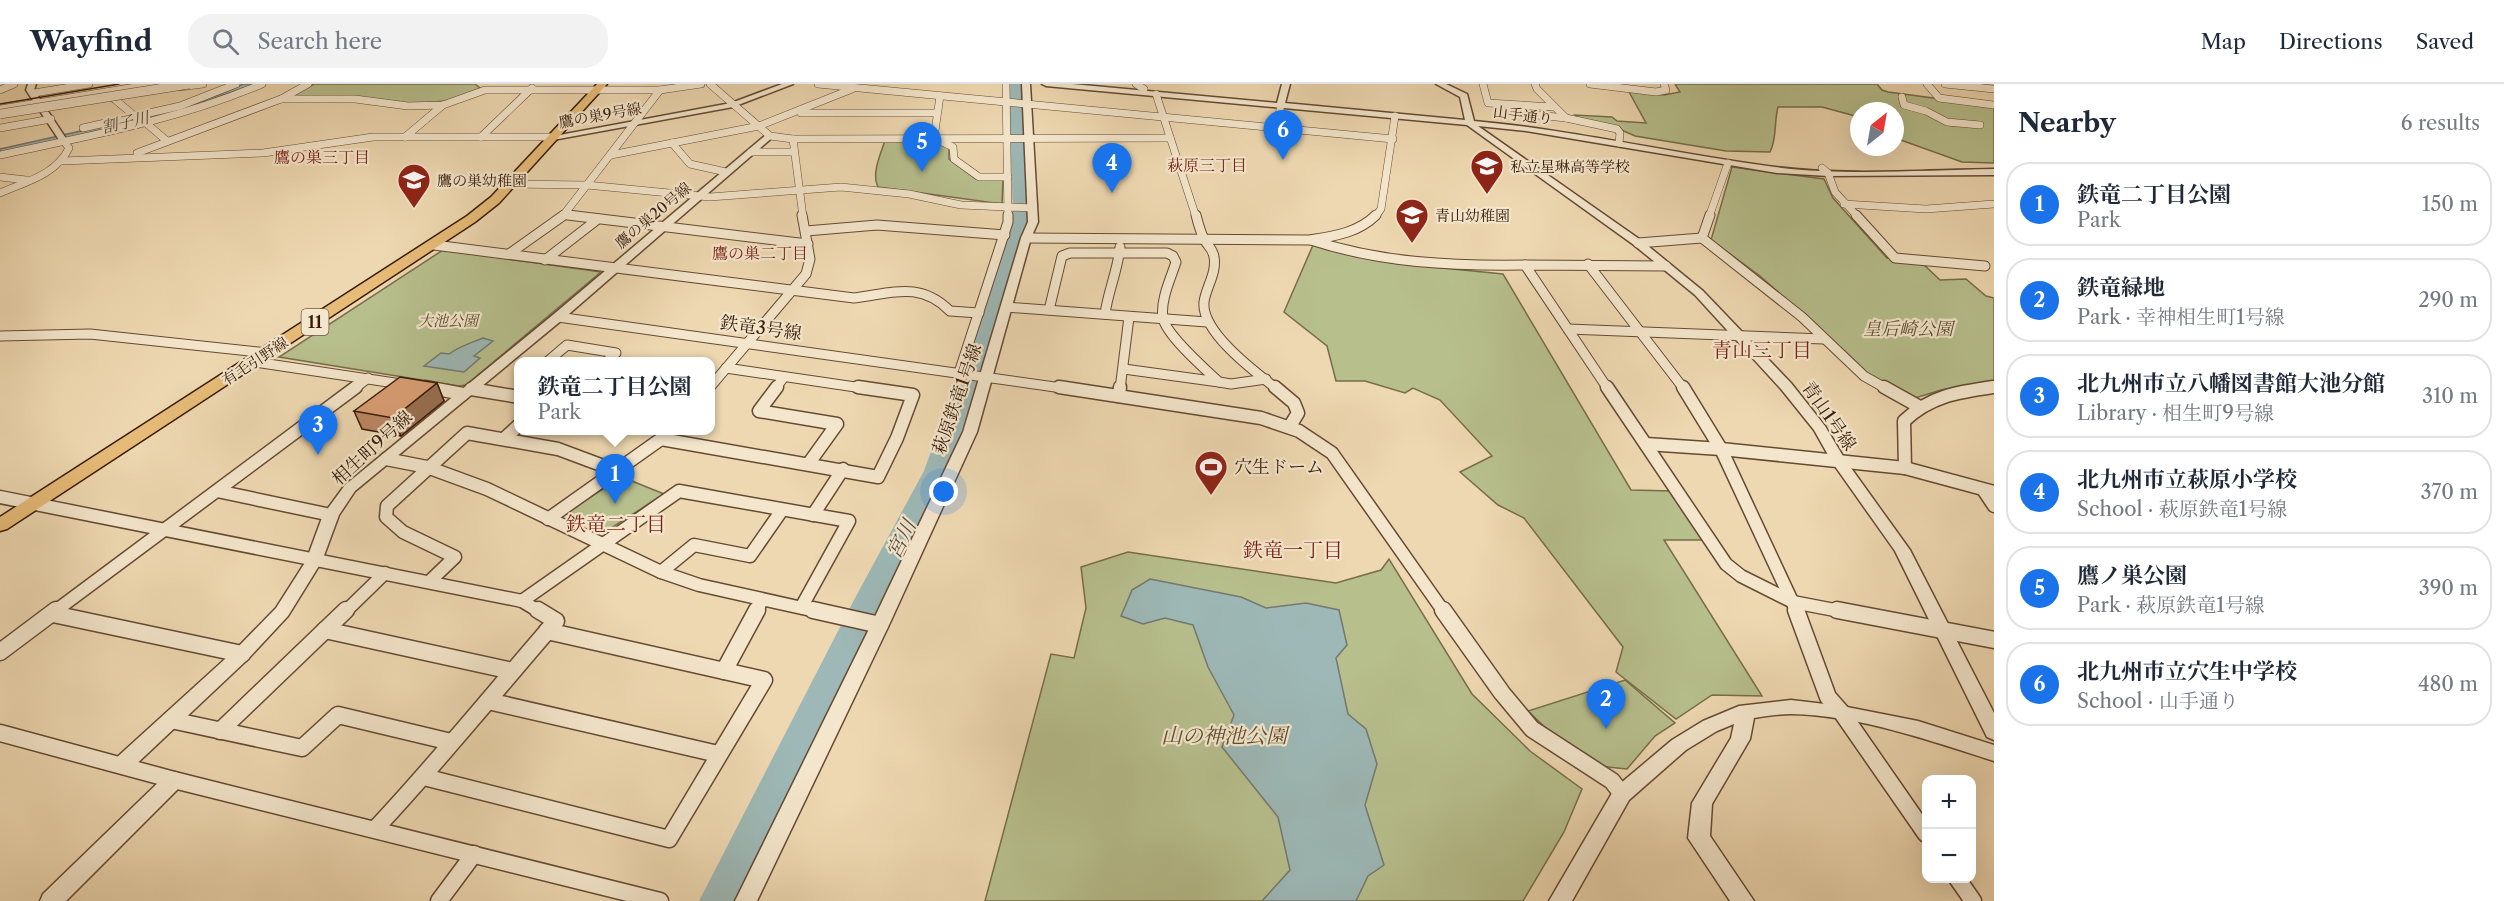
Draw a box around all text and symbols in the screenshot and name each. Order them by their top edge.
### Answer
search box [188,14,608,68]
text: Wayfind [30,24,152,58]
icon: search [209,25,242,58]
text: Search here [257,28,382,55]
text: Map [2201,29,2246,54]
text: Directions [2279,29,2383,54]
text: Saved [2416,29,2474,54]
street label: 鷹の巣9号線 [557,98,643,132]
street label: 山手通り [1492,102,1554,128]
north arrow [1850,102,1904,156]
water label: 割子川 [99,106,153,137]
text: Nearby [2018,107,2116,139]
pin: 6 [1264,110,1302,160]
text: 6 results [2401,111,2480,135]
pin: 5 [902,122,942,172]
pin: 4 [1092,144,1132,193]
district label: 鷹の巣三丁目 [274,147,370,167]
school or university icon: 私立星琳高等学校 [1469,148,1505,195]
district label: 萩原三丁目 [1167,155,1247,175]
place label: 私立星琳高等学校 [1510,157,1630,176]
school or university icon: 鷹の巣幼稚園 [396,162,432,209]
place label: 鷹の巣幼稚園 [437,171,527,190]
street label: 鷹の巣20号線 [611,178,695,252]
text: 鉄竜二丁目公園 [2077,181,2231,208]
text: 1 [2035,192,2044,216]
text: 150 m [2422,192,2478,216]
school or university icon: 青山幼稚園 [1394,197,1430,244]
place label: 青山幼稚園 [1435,206,1510,225]
text: Park [2077,208,2120,232]
district label: 鷹の巣二丁目 [712,243,808,263]
text: 鉄竜緑地 [2077,274,2165,301]
text: 2 [2034,288,2045,312]
text: 290 m [2418,288,2478,312]
text: Park · 幸神相生町1号線 [2077,305,2285,329]
road number: 11 [302,309,328,335]
park label: 大池公園 [418,311,481,330]
street label: 鉄竜3号線 [719,311,803,345]
park label: 皇后崎公園 [1863,318,1956,340]
street label: 有毛引野線 [218,333,292,389]
district label: 青山三丁目 [1712,338,1812,362]
street label: 萩原鉄竜1号線 [928,341,986,457]
popup [514,357,715,435]
text: 北九州市立八幡図書館大池分館 [2077,370,2385,397]
text: 鉄竜二丁目公園 [537,373,692,400]
street label: 青山1号線 [1797,377,1861,455]
text: 3 [2034,384,2045,408]
text: 310 m [2422,384,2478,408]
text: Park [537,400,581,424]
text: Library · 相生町9号線 [2077,401,2274,425]
pin: 3 [298,406,338,455]
street label: 相生町9号線 [327,406,417,490]
sports icon: 穴生ドーム [1193,449,1229,496]
pin: 1 [596,454,634,504]
place label: 穴生ドーム [1234,456,1324,478]
text: 北九州市立萩原小学校 [2077,466,2297,493]
your location [929,477,958,506]
text: 4 [2034,480,2045,504]
text: 370 m [2421,480,2478,504]
text: School · 萩原鉄竜1号線 [2077,497,2287,521]
district label: 鉄竜二丁目 [566,512,666,536]
water label: 宮川 [881,514,922,562]
district label: 鉄竜一丁目 [1243,538,1343,562]
text: 鷹ノ巣公園 [2077,562,2187,589]
text: 5 [2034,576,2045,600]
text: 390 m [2419,576,2478,600]
text: Park · 萩原鉄竜1号線 [2077,593,2265,617]
text: 北九州市立穴生中学校 [2077,658,2297,685]
text: 6 [2034,672,2045,696]
text: 480 m [2418,672,2478,696]
pin: 2 [1586,680,1626,729]
text: School · 山手通り [2077,689,2239,713]
park label: 山の神池公園 [1161,723,1290,748]
map controls [1922,775,1976,883]
button: + [1922,775,1976,829]
button: − [1922,829,1976,883]

